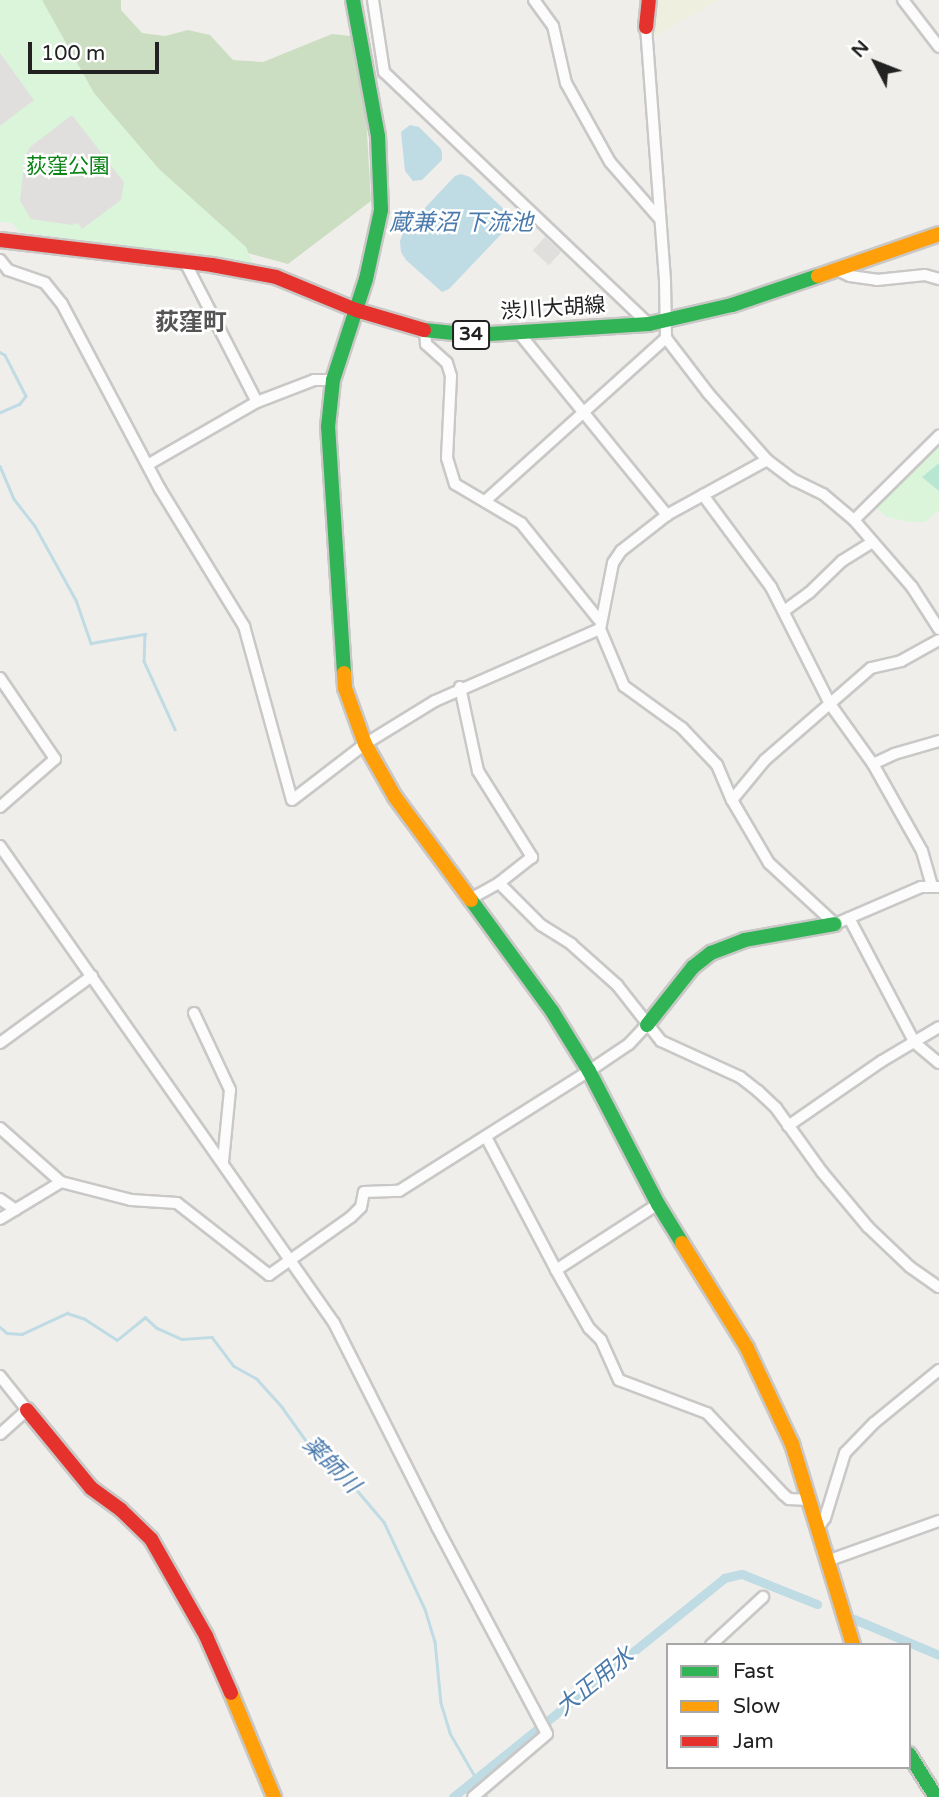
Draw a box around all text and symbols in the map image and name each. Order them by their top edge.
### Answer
scale bar [32,28,163,72]
north arrow [841,28,911,98]
text: N [847,36,874,62]
text: 100 m [41,41,105,66]
park label: 荻窪公園 [26,154,110,180]
water label: 蔵兼沼 下流池 [389,209,533,237]
street label: 渋川大胡線 [500,293,606,325]
district label: 荻窪町 [155,309,227,337]
road number: 34 [452,320,490,350]
water label: 薬師川 [297,1431,365,1499]
water label: 大正用水 [551,1642,639,1722]
legend [666,1643,911,1769]
text: Fast [733,1659,774,1684]
text: Slow [733,1694,780,1719]
text: Jam [733,1729,774,1754]

